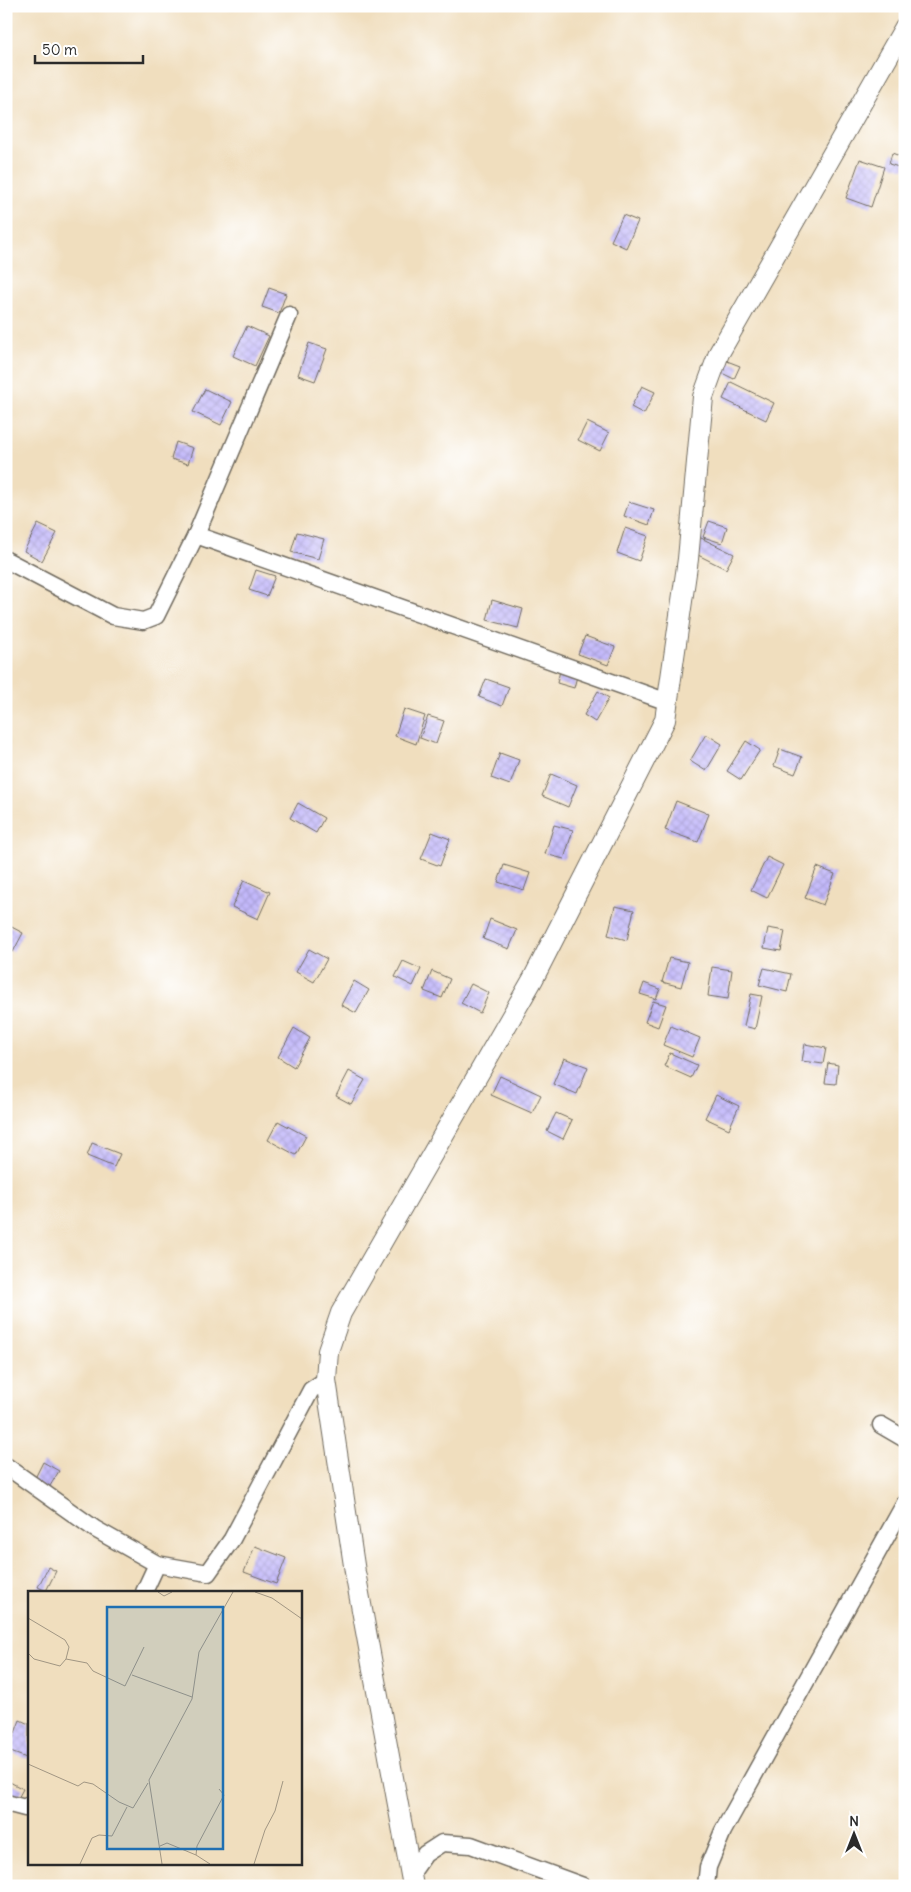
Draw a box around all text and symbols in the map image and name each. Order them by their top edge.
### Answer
scale bar [35,32,142,64]
text: 50 m [42,40,77,59]
inset map [28,1591,301,1864]
north arrow [828,1810,878,1860]
text: N [849,1812,859,1830]

